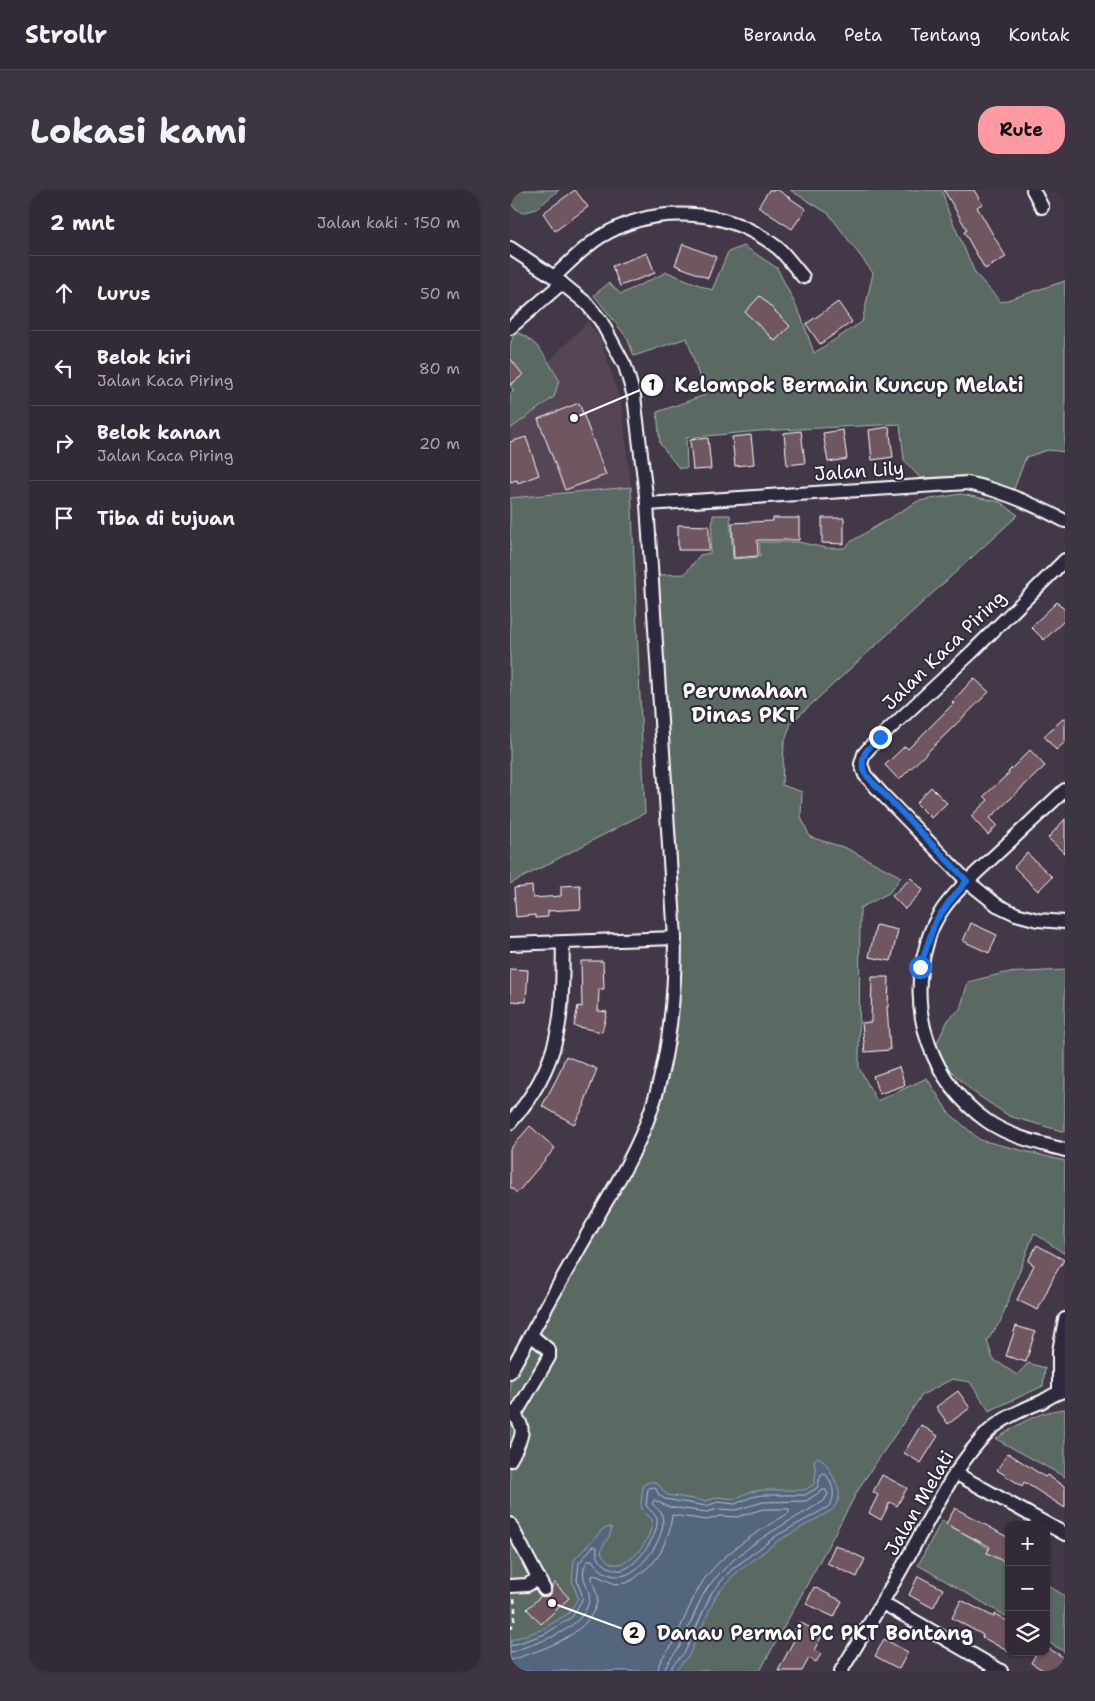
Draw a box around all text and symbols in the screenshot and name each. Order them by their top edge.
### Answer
text: Strollr [25,19,107,51]
text: Beranda [744,23,816,47]
text: Peta [844,23,882,47]
text: Tentang [910,23,981,47]
text: Kontak [1009,23,1070,47]
button: Rute [978,106,1065,154]
text: Lokasi kami [30,107,247,154]
text: 2 mnt [50,209,115,237]
text: Jalan kaki · 150 m [317,212,460,233]
icon: ahead [50,279,78,307]
text: Lurus [97,281,151,306]
text: 50 m [420,283,460,304]
text: Belok kiri [97,345,191,370]
icon: left [50,354,78,382]
text: 80 m [419,358,460,379]
callout: Kelompok Bermain Kuncup Melati [639,368,1034,403]
text: Jalan Kaca Piring [97,370,233,391]
text: Kelompok Bermain Kuncup Melati [674,372,1024,398]
text: 1 [649,375,656,395]
text: Belok kanan [97,420,221,445]
icon: right [50,429,78,457]
text: 20 m [419,433,460,454]
text: Jalan Kaca Piring [97,445,233,466]
street label: Jalan Lily [813,455,905,487]
icon: arrive [50,504,78,532]
text: Tiba di tujuan [97,506,235,531]
street label: Jalan Kaca Piring [877,585,1011,715]
district label: Perumahan Dinas PKT [683,677,807,729]
route end [869,726,892,749]
route start [909,956,932,979]
street label: Jalan Melati [879,1446,959,1560]
map controls [1005,1521,1050,1656]
button: + [1005,1521,1050,1566]
button: − [1005,1566,1050,1611]
button: layers [1005,1611,1050,1656]
callout: Danau Permai PC PKT Bontang [622,1615,983,1650]
text: Danau Permai PC PKT Bontang [657,1620,973,1646]
text: 2 [629,1623,640,1643]

